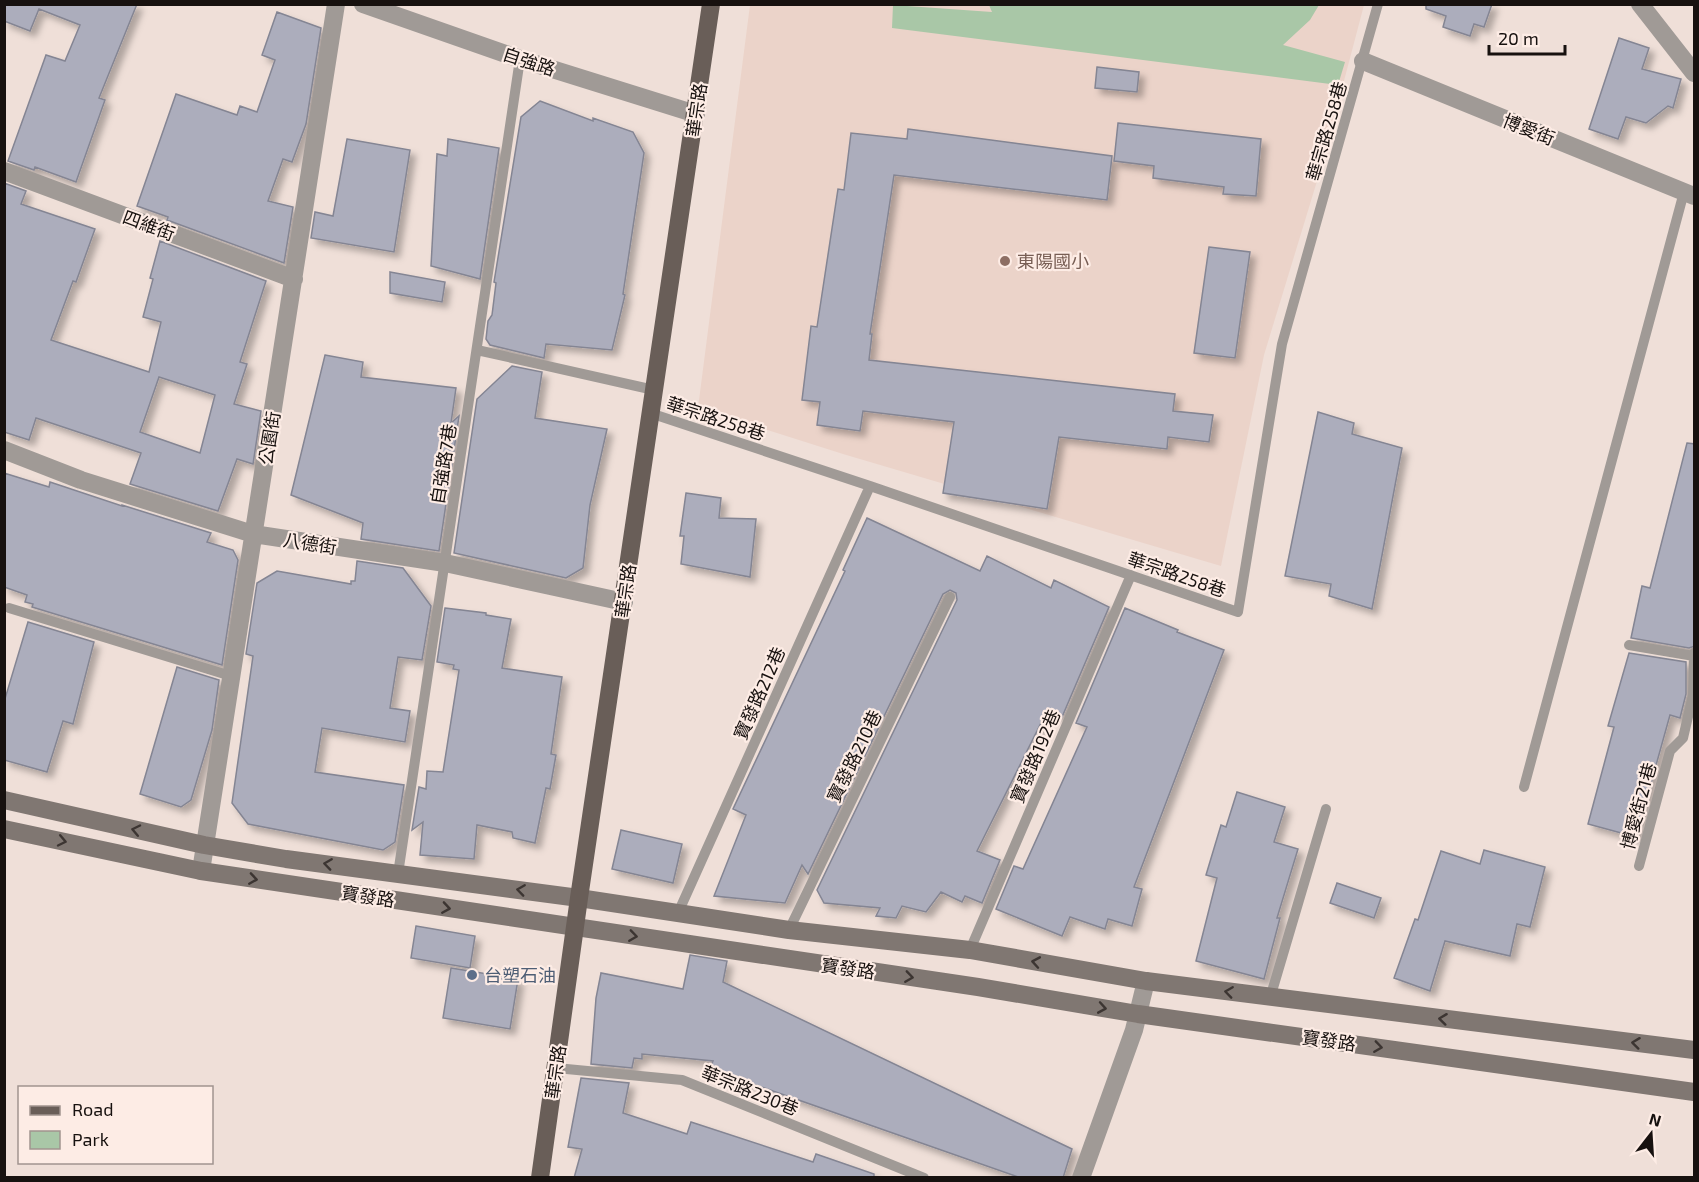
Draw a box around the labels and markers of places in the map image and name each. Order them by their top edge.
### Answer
place label: 東陽國小 [1017,250,1089,272]
marker: 東陽國小 [998,254,1012,268]
place label: 台塑石油 [484,964,556,986]
marker: 台塑石油 [465,968,479,982]

